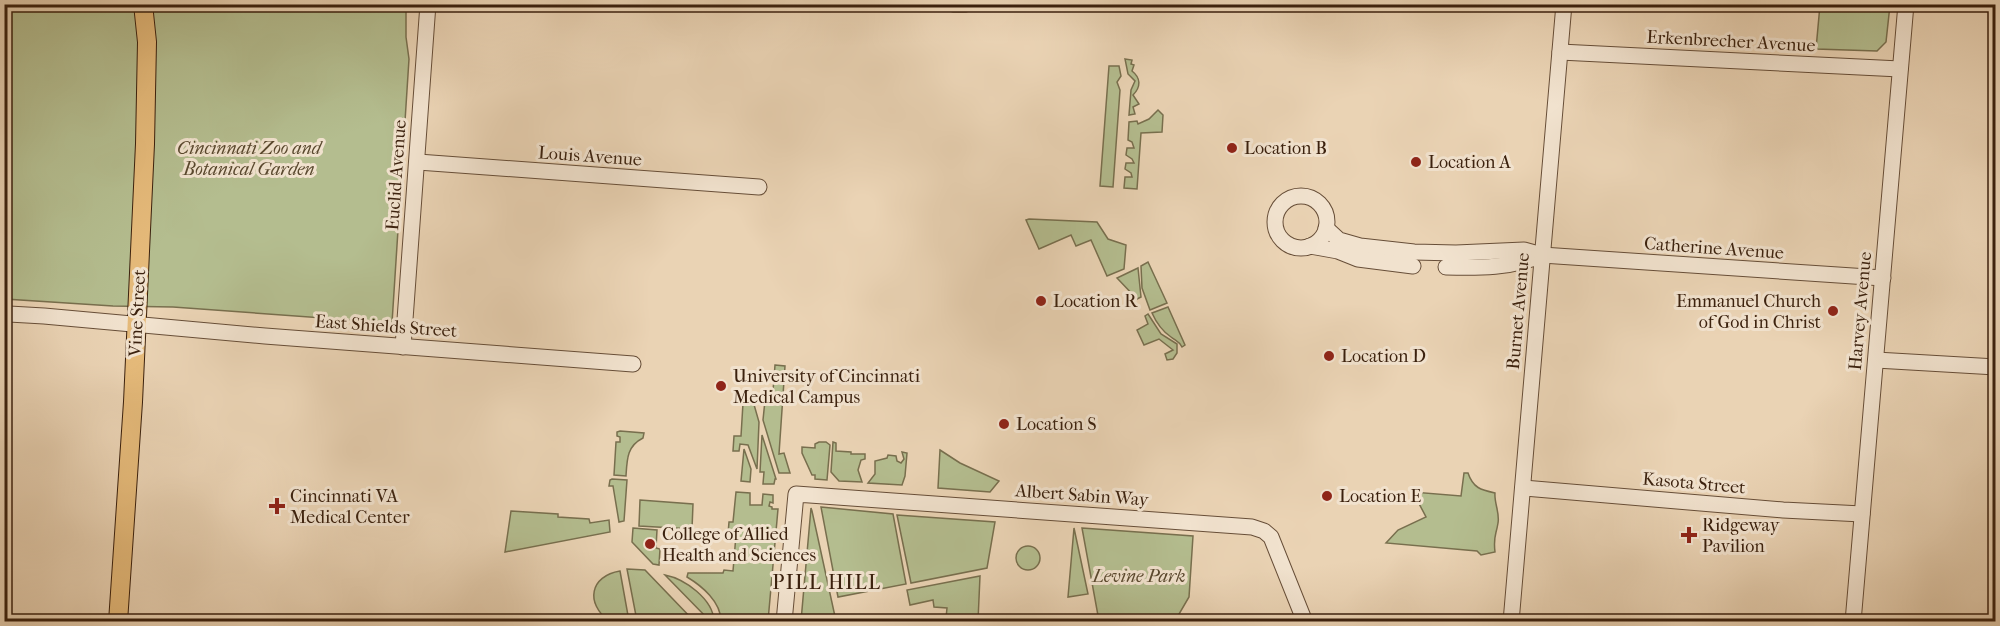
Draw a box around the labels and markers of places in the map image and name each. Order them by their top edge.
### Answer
place label: Location B [1244,138,1327,159]
marker: Location B [1225,141,1239,155]
place label: Location A [1428,152,1511,173]
marker: Location A [1409,155,1423,169]
place label: Location R [1053,291,1138,312]
place label: Emmanuel Church of God in Christ [1676,291,1822,333]
marker: Location R [1034,294,1048,308]
marker: Emmanuel Church of God in Christ [1826,304,1840,318]
place label: Location D [1341,346,1426,367]
marker: Location D [1322,349,1336,363]
place label: University of Cincinnati Medical Campus [733,366,921,408]
marker: University of Cincinnati Medical Campus [714,379,728,393]
place label: Location S [1016,414,1097,435]
marker: Location S [997,417,1011,431]
place label: Cincinnati VA Medical Center [290,486,410,528]
place label: Location E [1339,486,1421,507]
marker: Location E [1320,489,1334,503]
marker: Cincinnati VA Medical Center [268,497,286,515]
place label: Ridgeway Pavilion [1702,515,1781,557]
place label: College of Allied Health and Sciences [662,524,816,566]
marker: Ridgeway Pavilion [1680,526,1698,544]
marker: College of Allied Health and Sciences [643,537,657,551]

